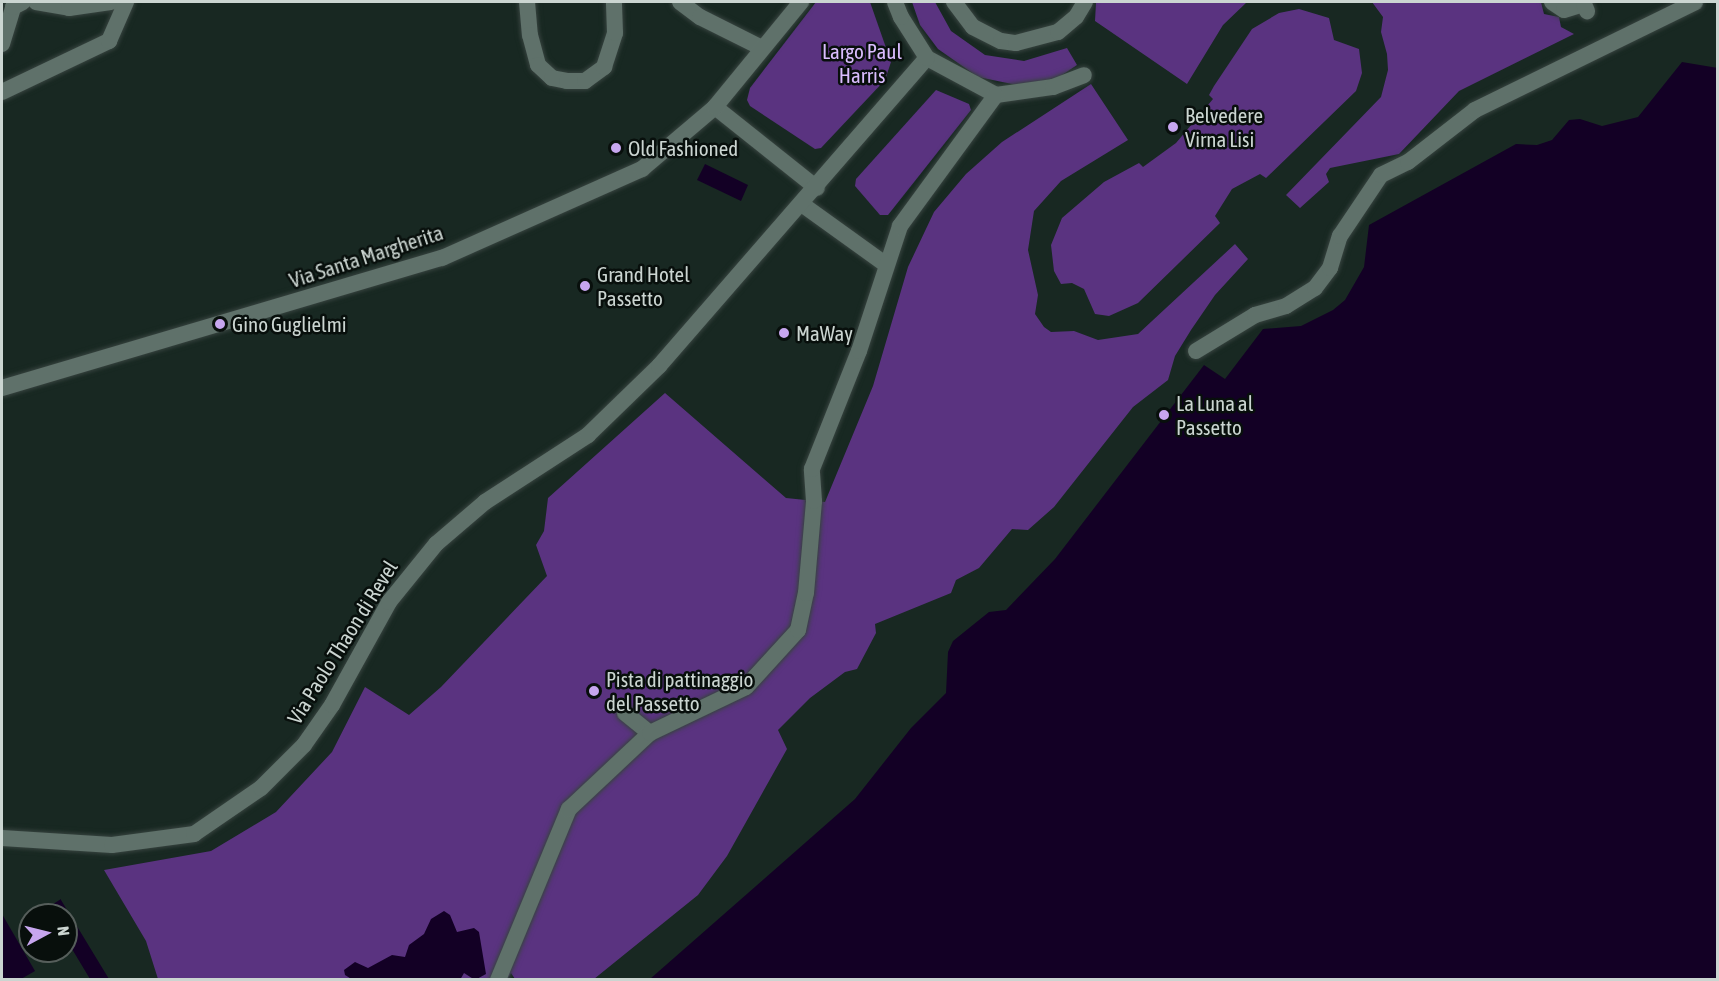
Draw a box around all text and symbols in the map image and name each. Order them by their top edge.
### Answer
park label: Largo Paul Harris [822,38,902,88]
place label: Belvedere Virna Lisi [1185,102,1263,152]
marker: Belvedere Virna Lisi [1166,120,1180,134]
place label: Old Fashioned [628,135,738,161]
marker: Old Fashioned [609,141,623,155]
street label: Via Santa Margherita [286,219,446,293]
place label: Grand Hotel Passetto [597,261,690,311]
marker: Grand Hotel Passetto [578,279,592,293]
place label: Gino Guglielmi [232,311,347,337]
marker: Gino Guglielmi [213,317,227,331]
place label: MaWay [796,320,853,346]
marker: MaWay [777,326,791,340]
place label: La Luna al Passetto [1176,390,1253,440]
marker: La Luna al Passetto [1157,408,1171,422]
street label: Via Paolo Thaon di Revel [281,556,403,728]
place label: Pista di pattinaggio del Passetto [606,666,753,716]
marker: Pista di pattinaggio del Passetto [587,684,601,698]
north arrow [18,903,78,963]
text: N [54,925,73,937]

